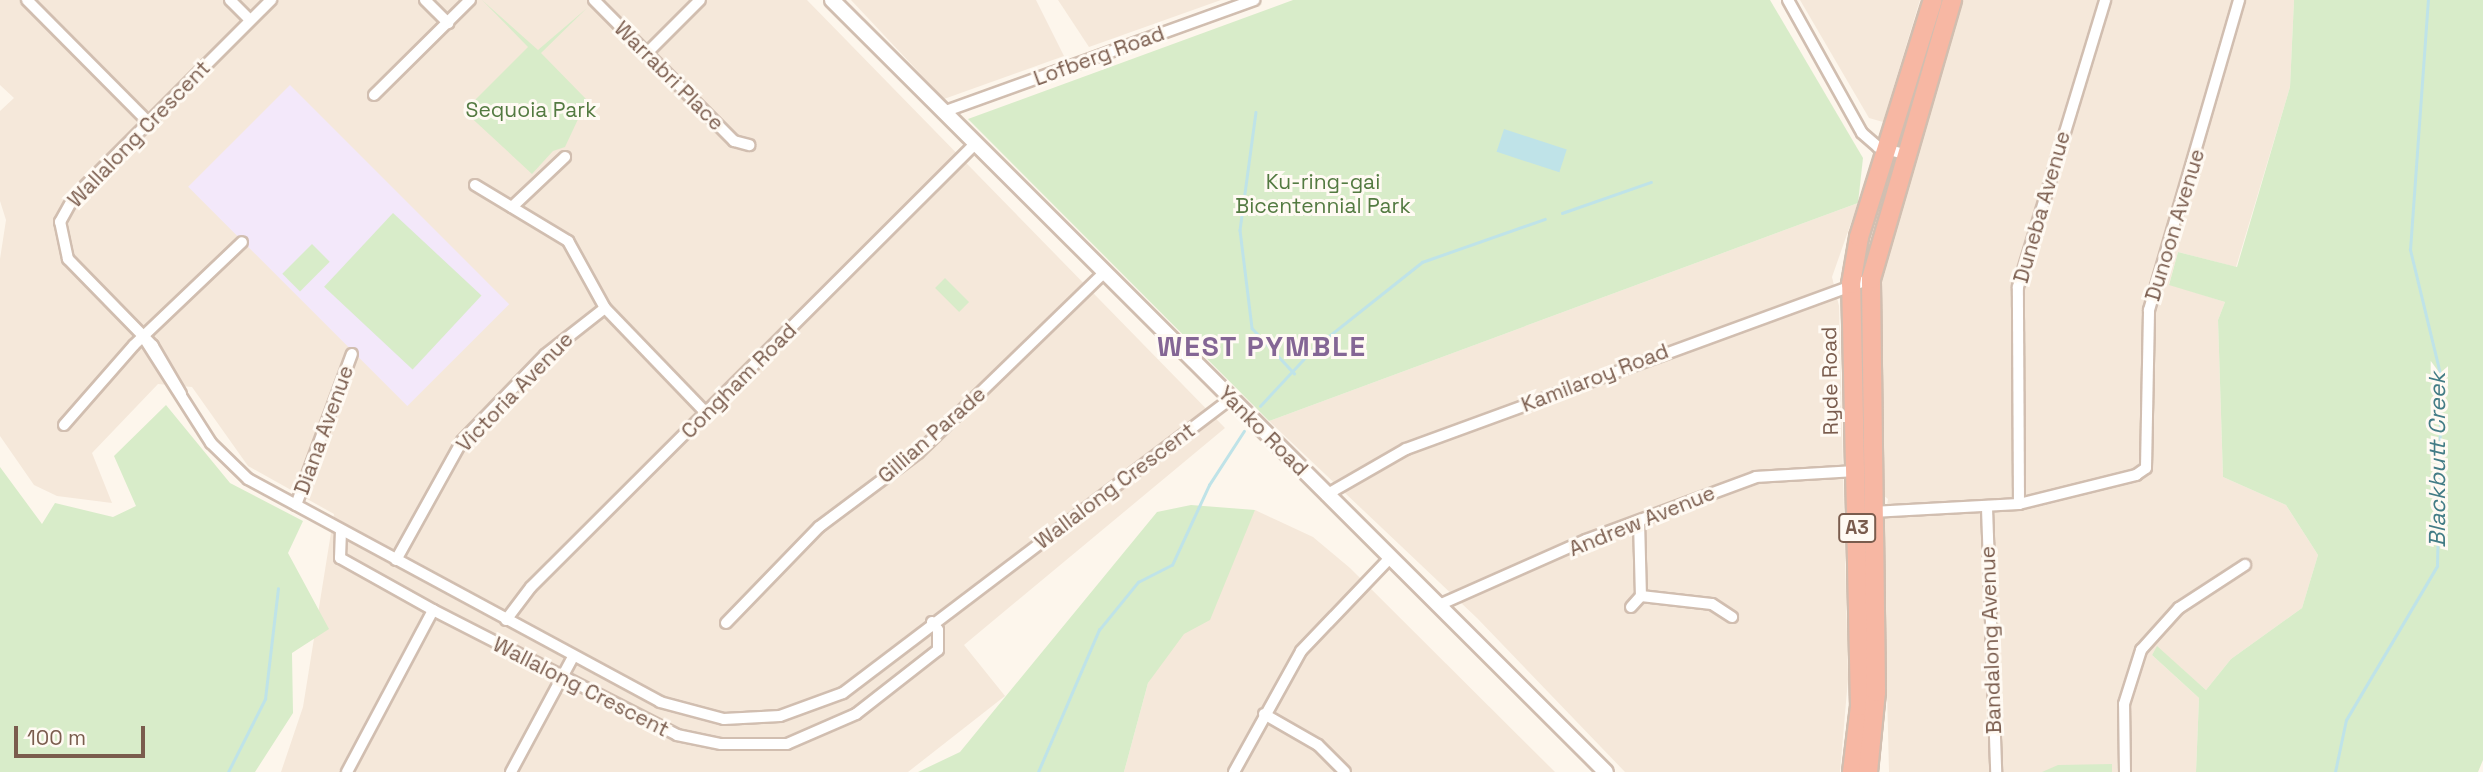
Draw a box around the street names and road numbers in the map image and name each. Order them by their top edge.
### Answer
street label: Warrabri Place [609,16,729,136]
street label: Lofberg Road [1030,21,1168,91]
street label: Wallalong Crescent [62,55,216,213]
street label: Duneba Avenue [2008,128,2076,286]
street label: Dunoon Avenue [2140,146,2210,304]
street label: Congham Road [676,318,802,444]
street label: Ryde Road [1816,326,1844,436]
street label: Victoria Avenue [451,327,579,457]
street label: Kamilaroy Road [1518,338,1672,418]
street label: Diana Avenue [289,362,359,498]
street label: Gillian Parade [873,381,991,489]
street label: Yanko Road [1213,381,1313,481]
street label: Wallalong Crescent [1030,417,1200,555]
street label: Andrew Avenue [1565,480,1719,562]
road number: A3 [1838,512,1876,544]
street label: Bandalong Avenue [1975,545,2007,735]
street label: Wallalong Crescent [489,632,673,742]

